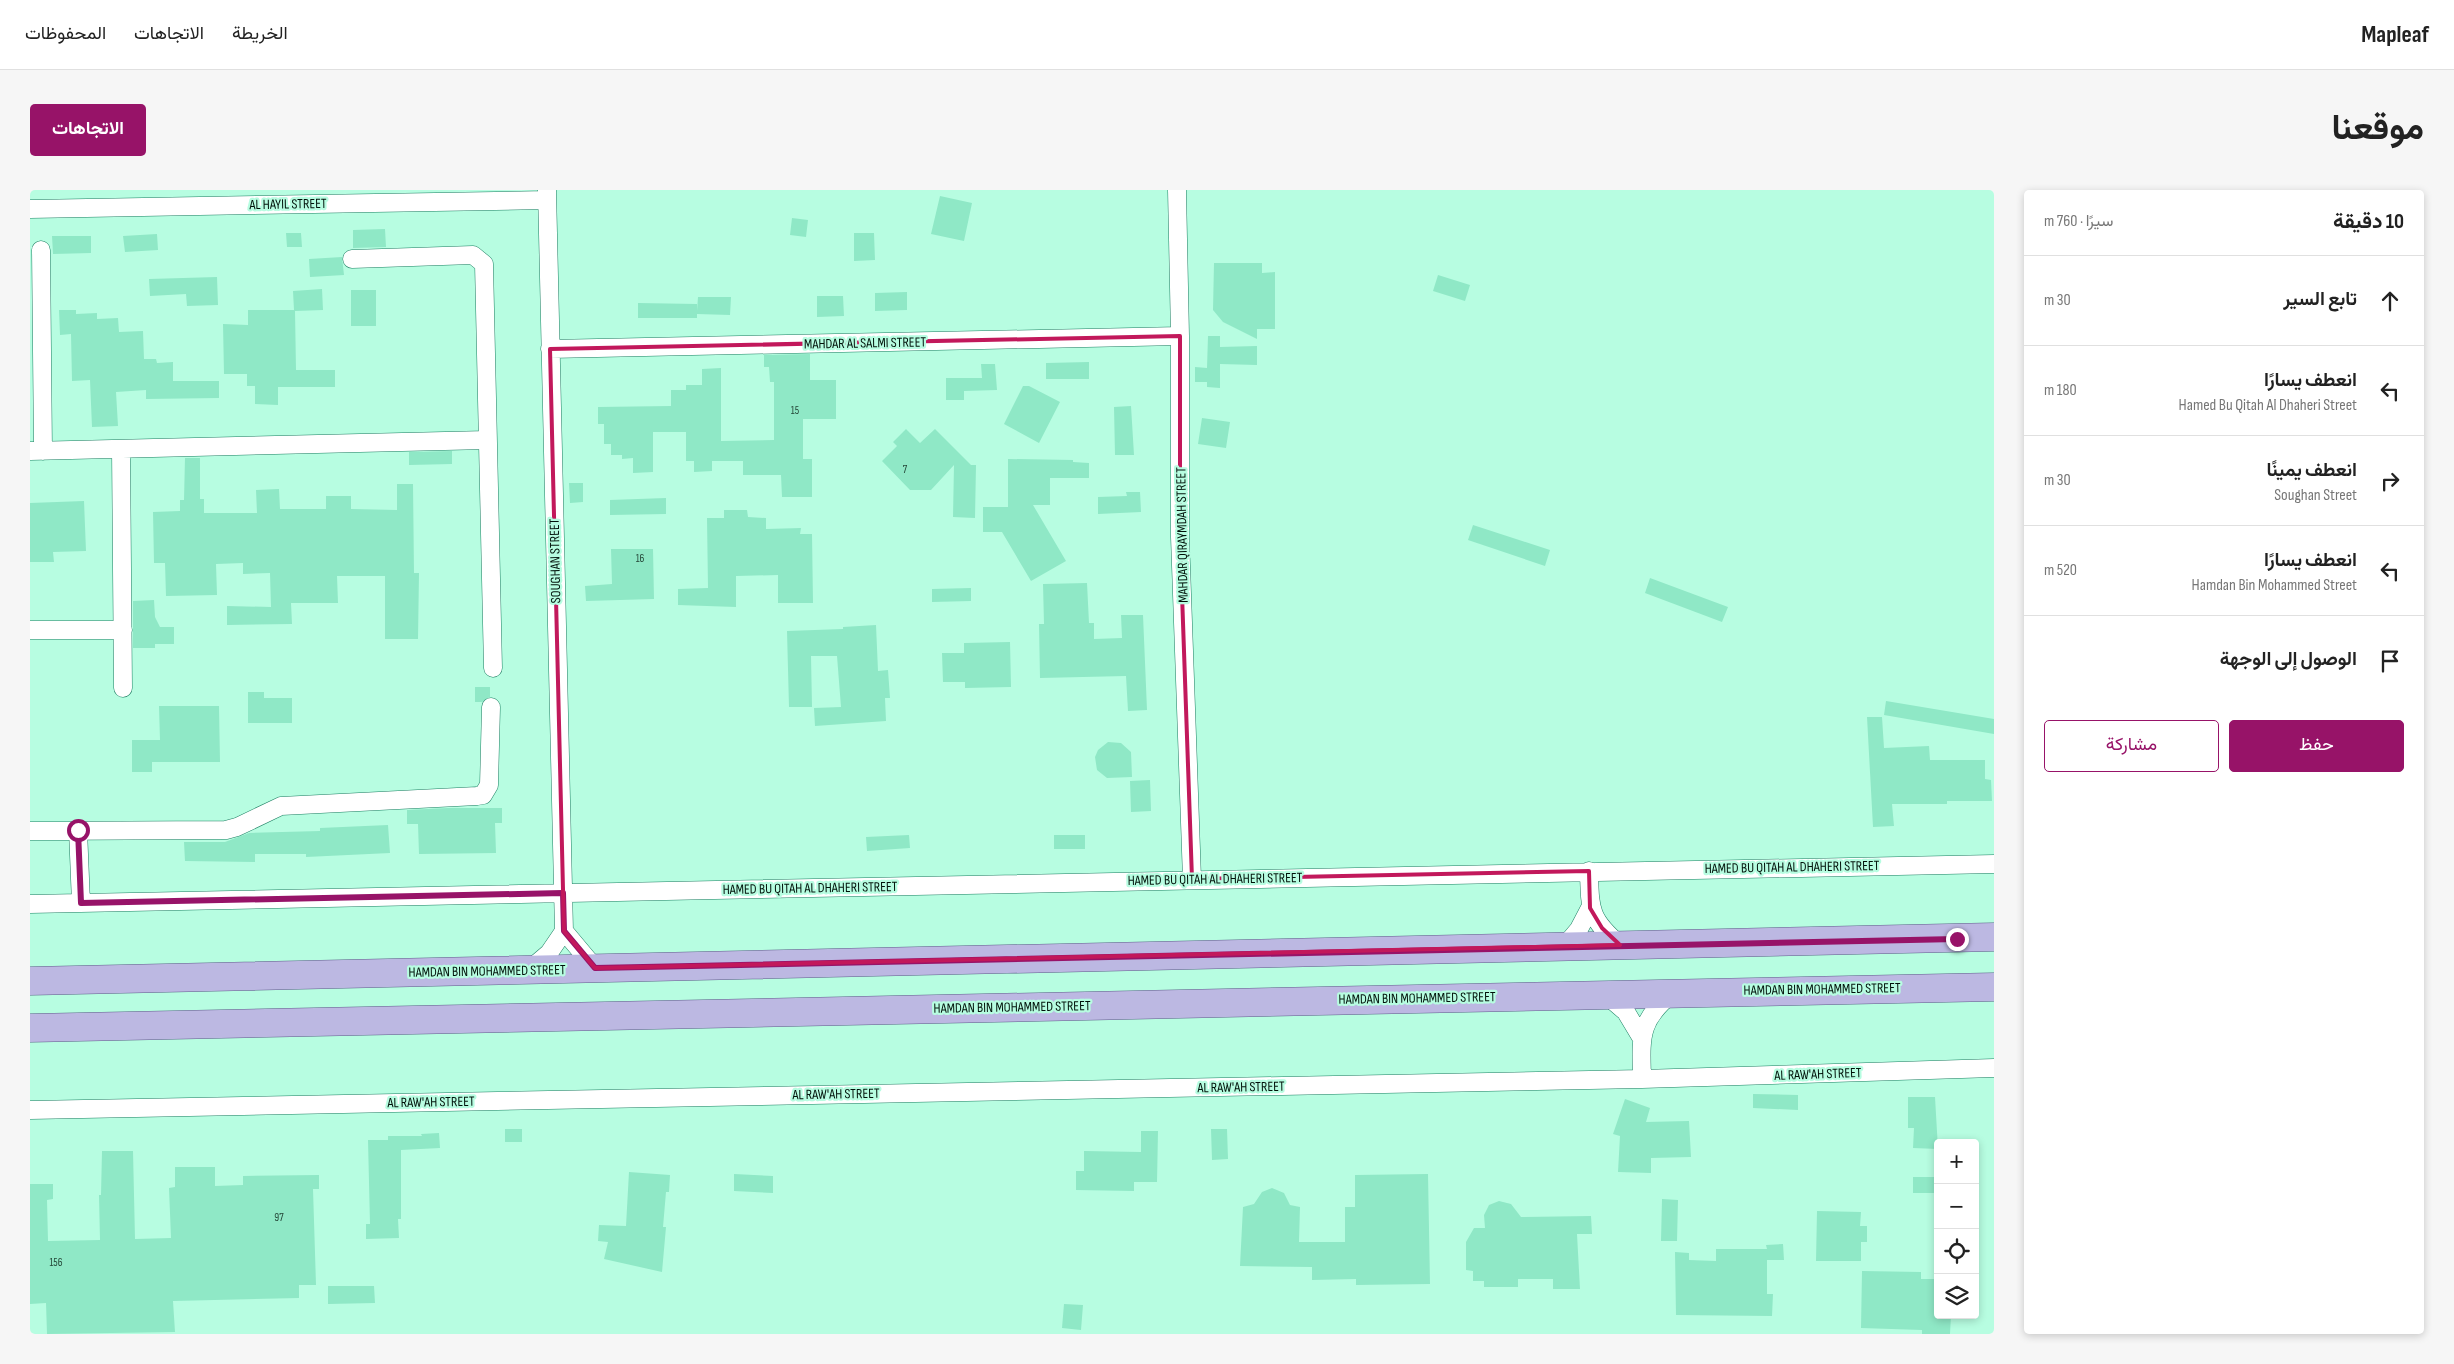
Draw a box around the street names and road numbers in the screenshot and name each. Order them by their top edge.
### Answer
street label: AL HAYIL STREET [248,195,327,213]
street label: MAHDAR AL SALMI STREET [804,333,926,353]
street label: MAHDAR QIRAYMDAH STREET [1172,467,1192,603]
street label: SOUGHAN STREET [546,518,564,603]
street label: HAMED BU QITAH AL DHAHERI STREET [1704,857,1880,877]
street label: HAMED BU QITAH AL DHAHERI STREET [1127,869,1303,889]
street label: HAMED BU QITAH AL DHAHERI STREET [722,878,898,898]
street label: HAMDAN BIN MOHAMMED STREET [408,961,566,981]
street label: HAMDAN BIN MOHAMMED STREET [1743,979,1901,999]
street label: HAMDAN BIN MOHAMMED STREET [1338,988,1496,1008]
street label: HAMDAN BIN MOHAMMED STREET [933,997,1091,1017]
street label: AL RAW'AH STREET [1773,1064,1862,1084]
street label: AL RAW'AH STREET [1196,1078,1285,1096]
street label: AL RAW'AH STREET [791,1085,880,1103]
street label: AL RAW'AH STREET [386,1093,475,1111]

